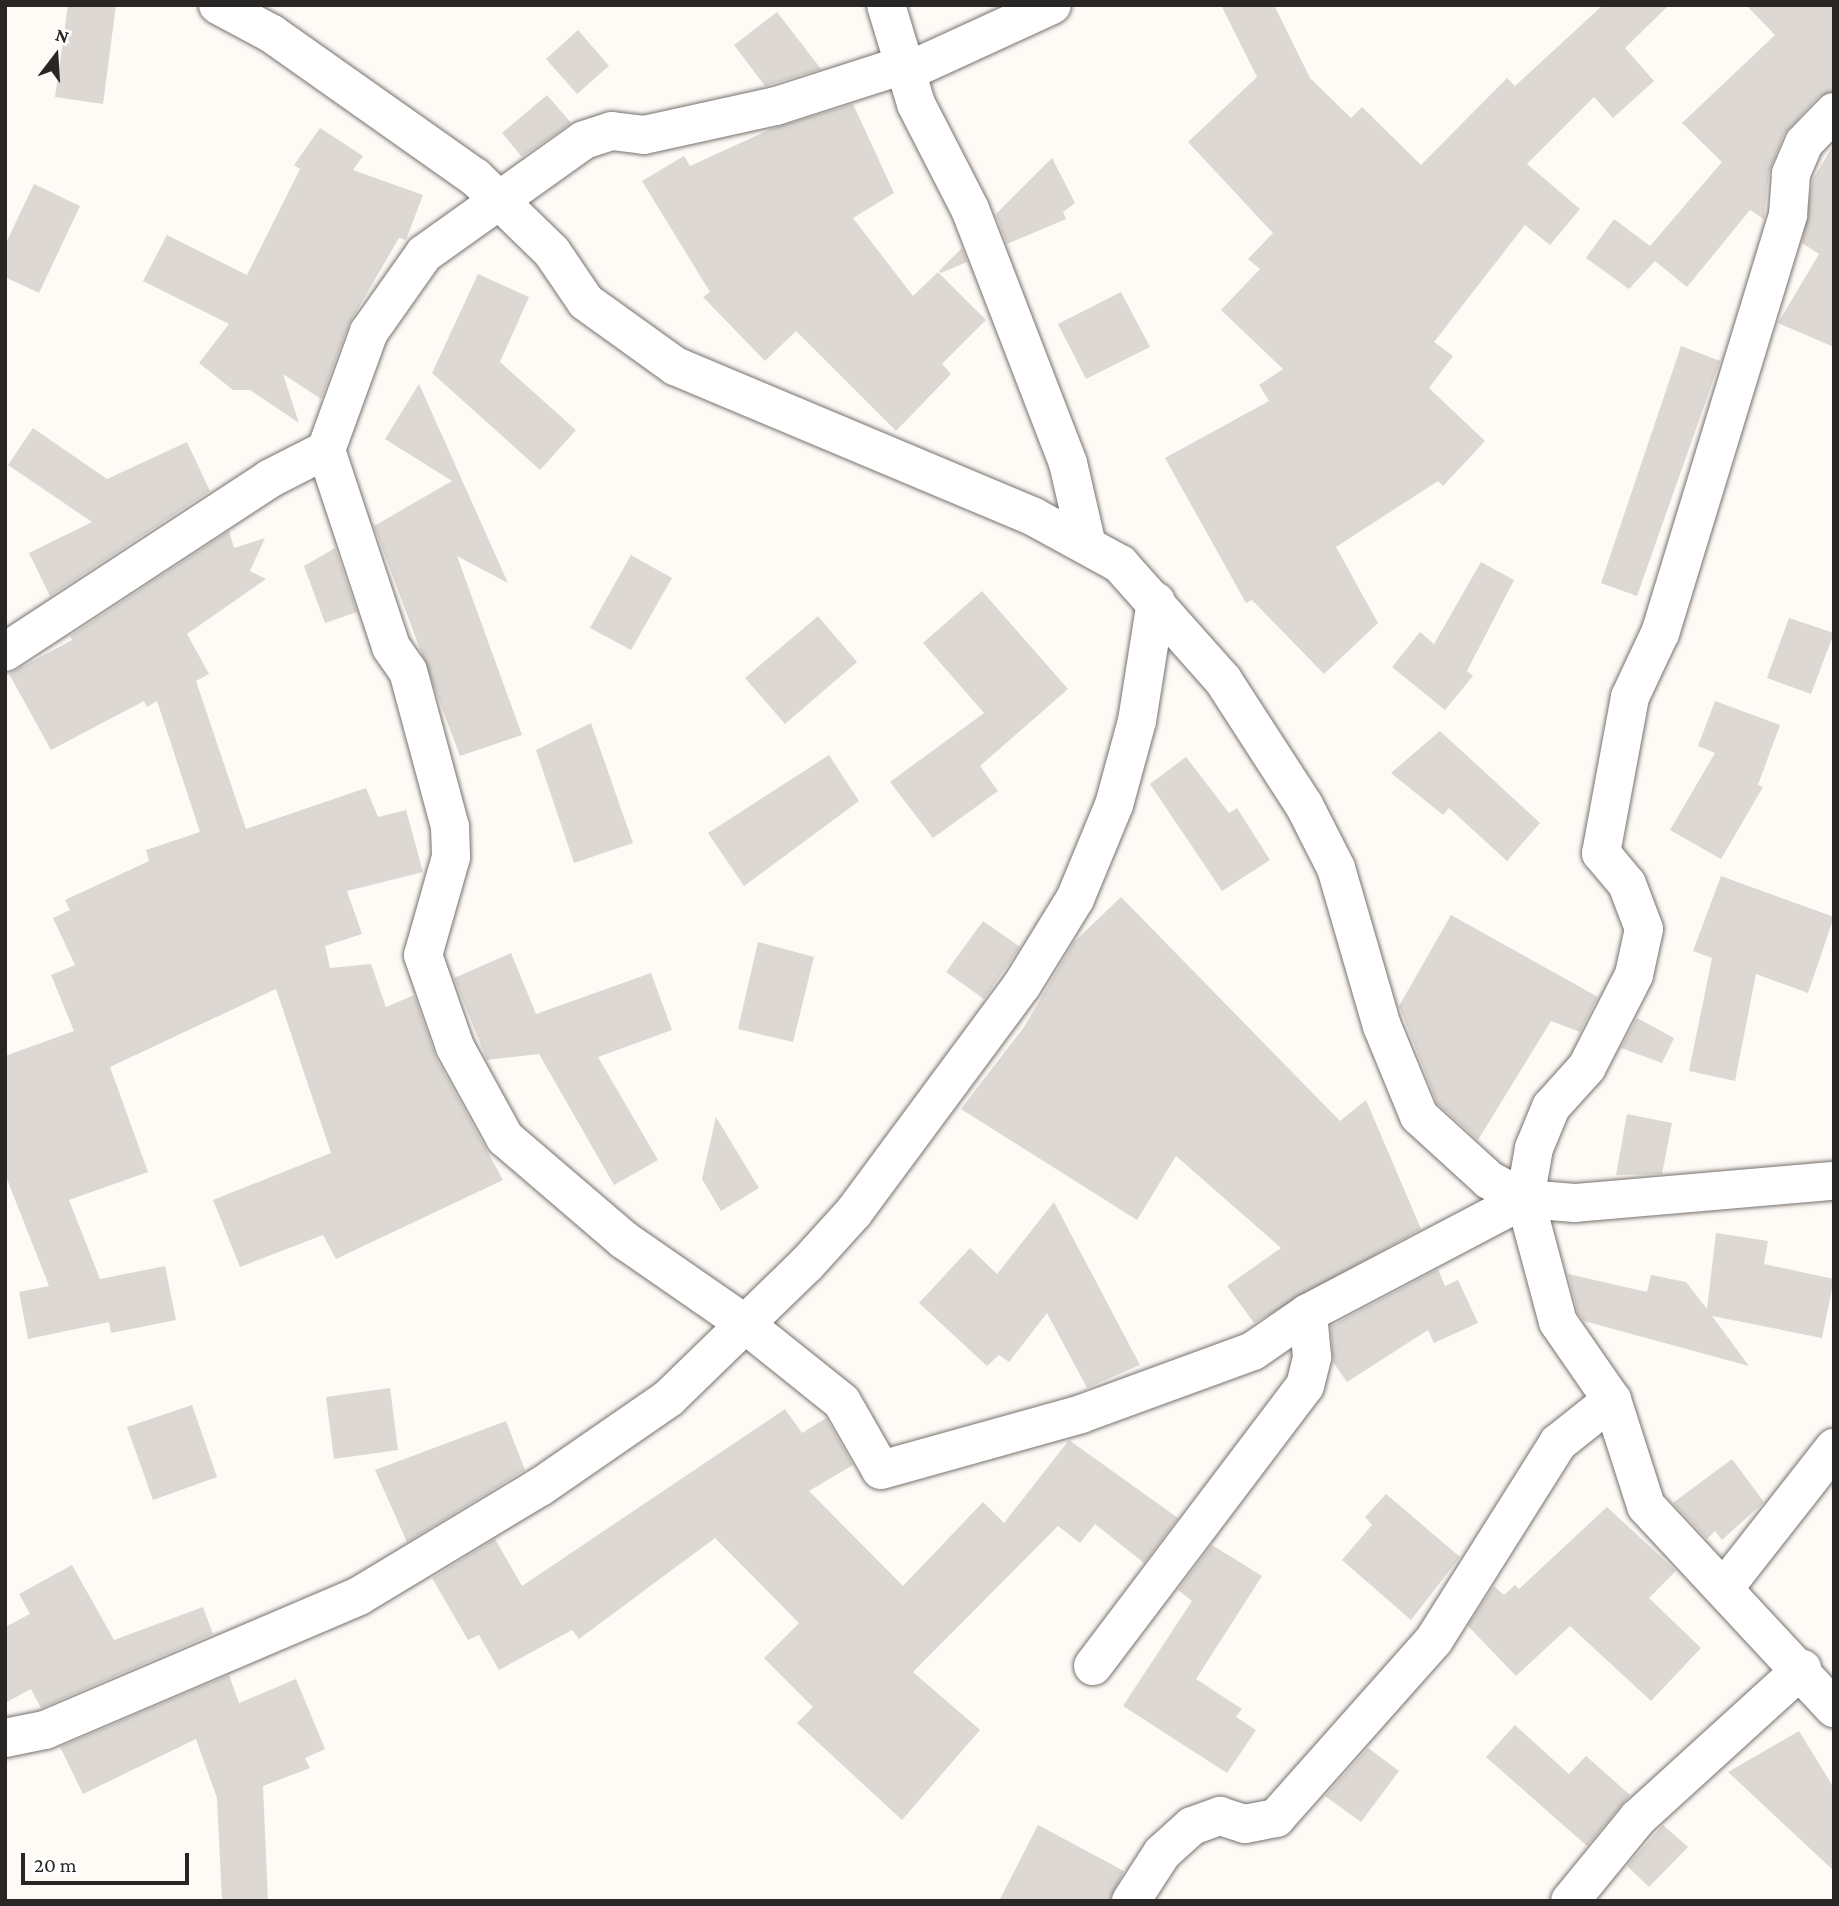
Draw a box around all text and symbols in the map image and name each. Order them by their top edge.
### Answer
north arrow [21,21,91,91]
text: N [53,24,72,47]
scale bar [24,1840,192,1884]
text: 20 m [34,1853,77,1877]

